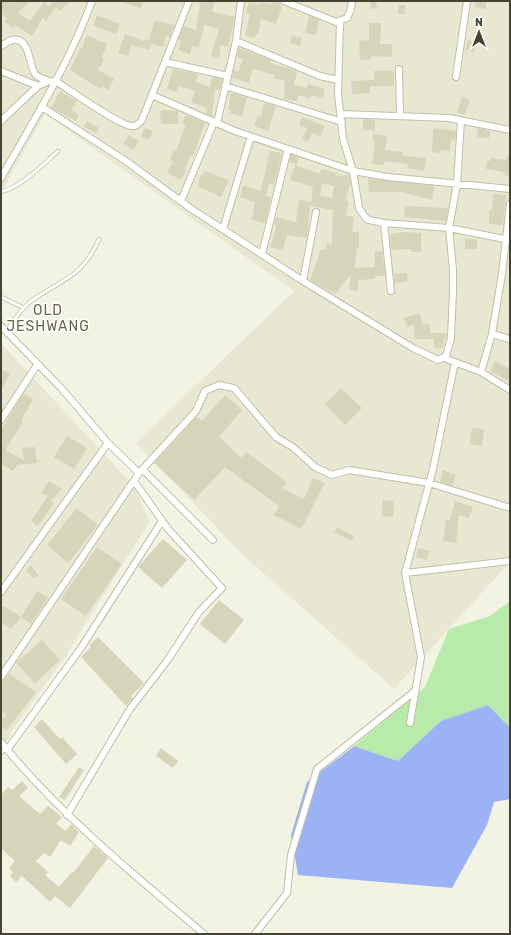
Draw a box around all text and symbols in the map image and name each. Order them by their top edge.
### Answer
north arrow [459,12,499,52]
text: N [475,16,483,29]
district label: OLD JESHWANG [6,302,90,335]

